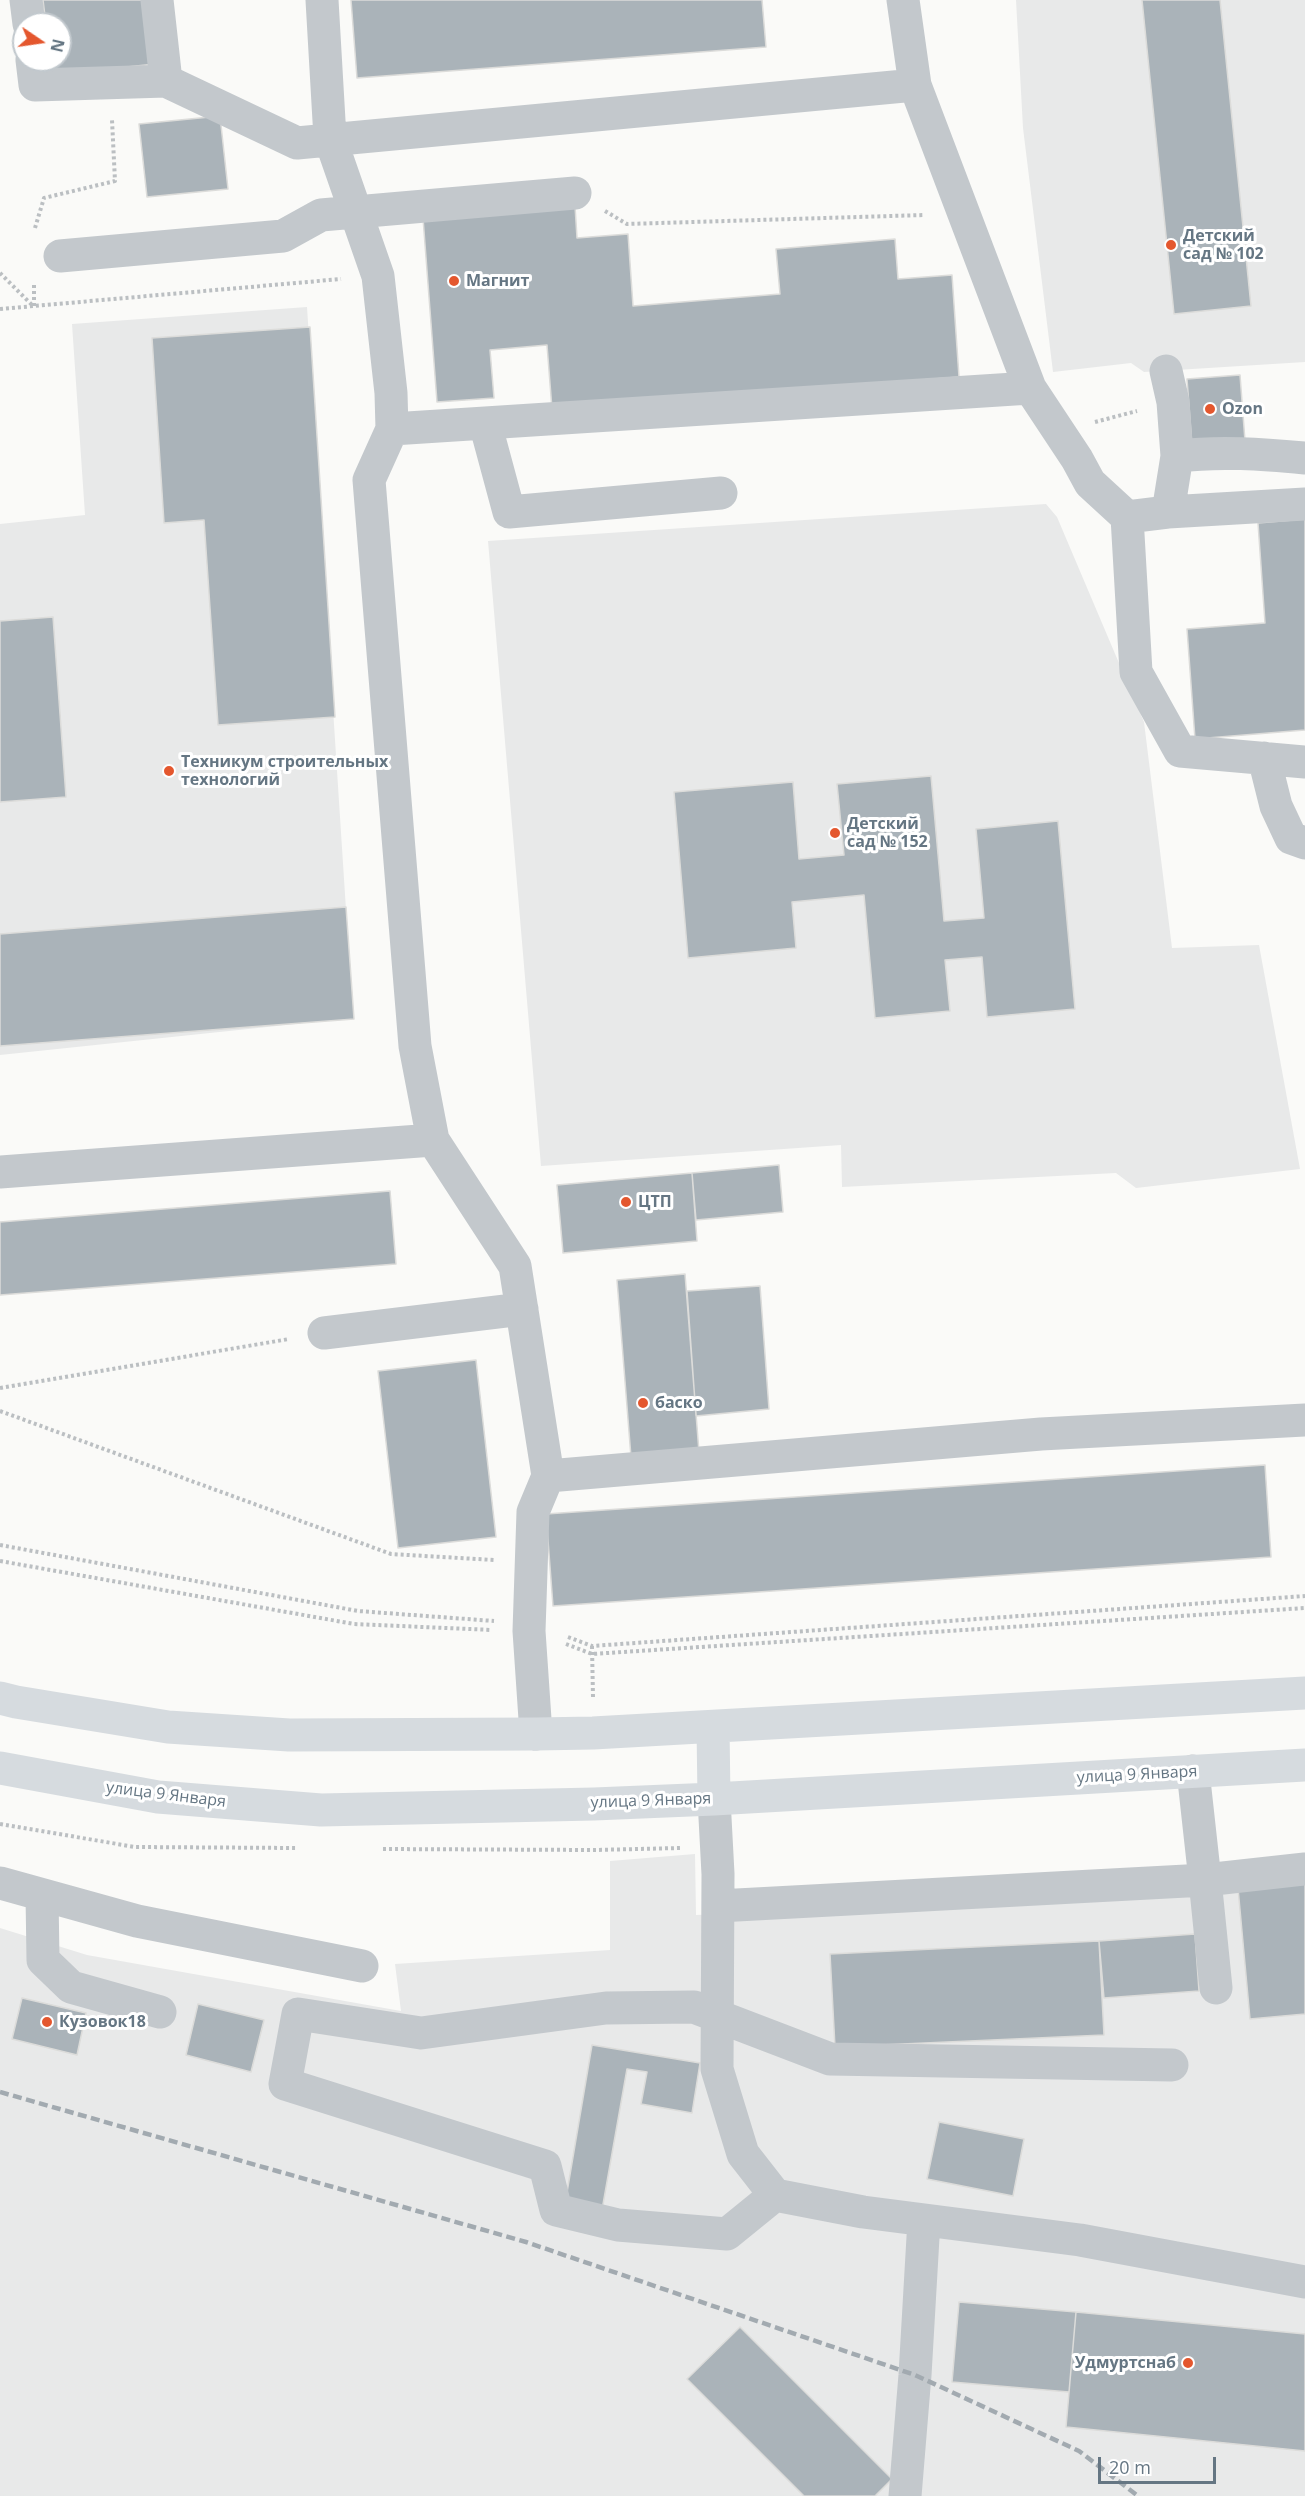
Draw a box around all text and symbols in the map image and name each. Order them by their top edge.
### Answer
north arrow [12,12,72,72]
text: N [45,37,70,54]
place label: Детский сад № 102 [1183,226,1264,264]
marker: Детский сад № 102 [1164,238,1178,252]
place label: Магнит [466,271,529,291]
marker: Магнит [447,274,461,288]
place label: Ozon [1222,399,1263,419]
marker: Ozon [1203,402,1217,416]
place label: Техникум строительных технологий [181,752,388,790]
marker: Техникум строительных технологий [162,764,176,778]
place label: Детский сад № 152 [847,814,928,852]
marker: Детский сад № 152 [828,826,842,840]
place label: ЦТП [638,1192,672,1212]
marker: ЦТП [619,1195,633,1209]
place label: баско [655,1393,703,1413]
marker: баско [636,1396,650,1410]
street label: улица 9 Января [1076,1762,1198,1788]
street label: улица 9 Января [105,1778,227,1812]
street label: улица 9 Января [590,1789,712,1813]
place label: Кузовок18 [59,2012,146,2032]
marker: Кузовок18 [40,2015,54,2029]
place label: Удмуртснаб [1075,2353,1176,2373]
marker: Удмуртснаб [1181,2356,1195,2370]
scale bar [1101,2445,1220,2483]
text: 20 m [1109,2455,1151,2479]

